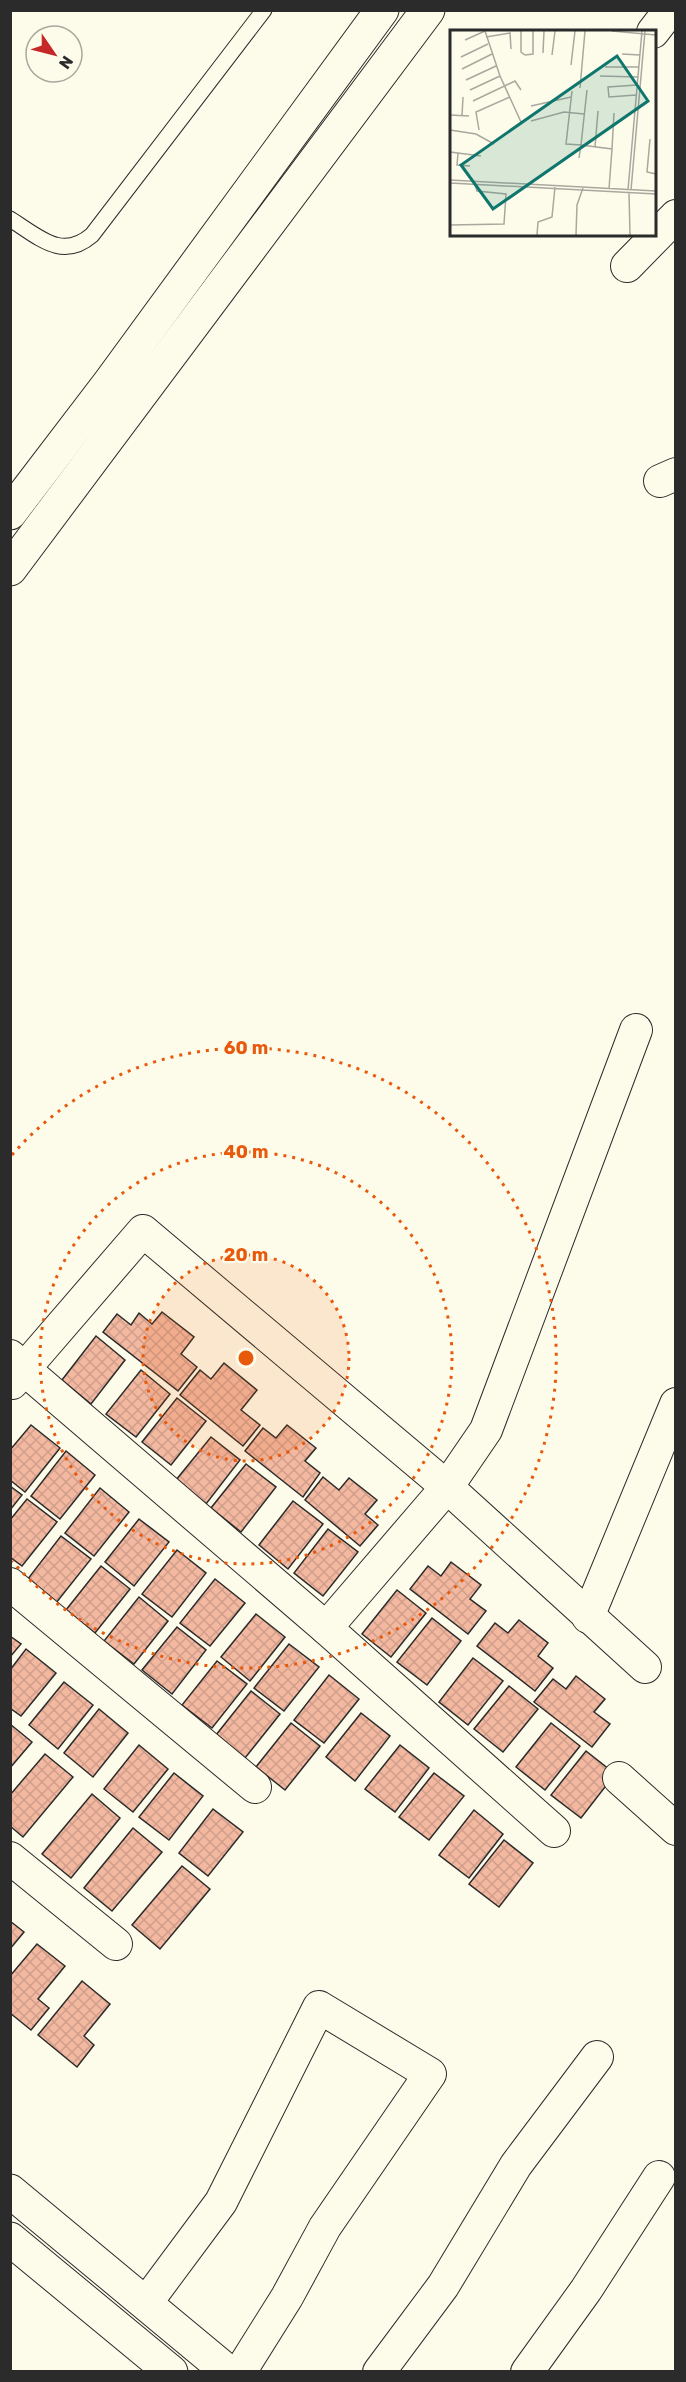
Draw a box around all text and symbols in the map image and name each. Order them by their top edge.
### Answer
north arrow [24,24,84,84]
inset map [450,30,656,236]
text: N [55,52,77,72]
text: 60 m [224,1037,268,1059]
text: 40 m [224,1141,268,1163]
text: 20 m [224,1244,268,1266]
centre of rings [236,1348,256,1368]

